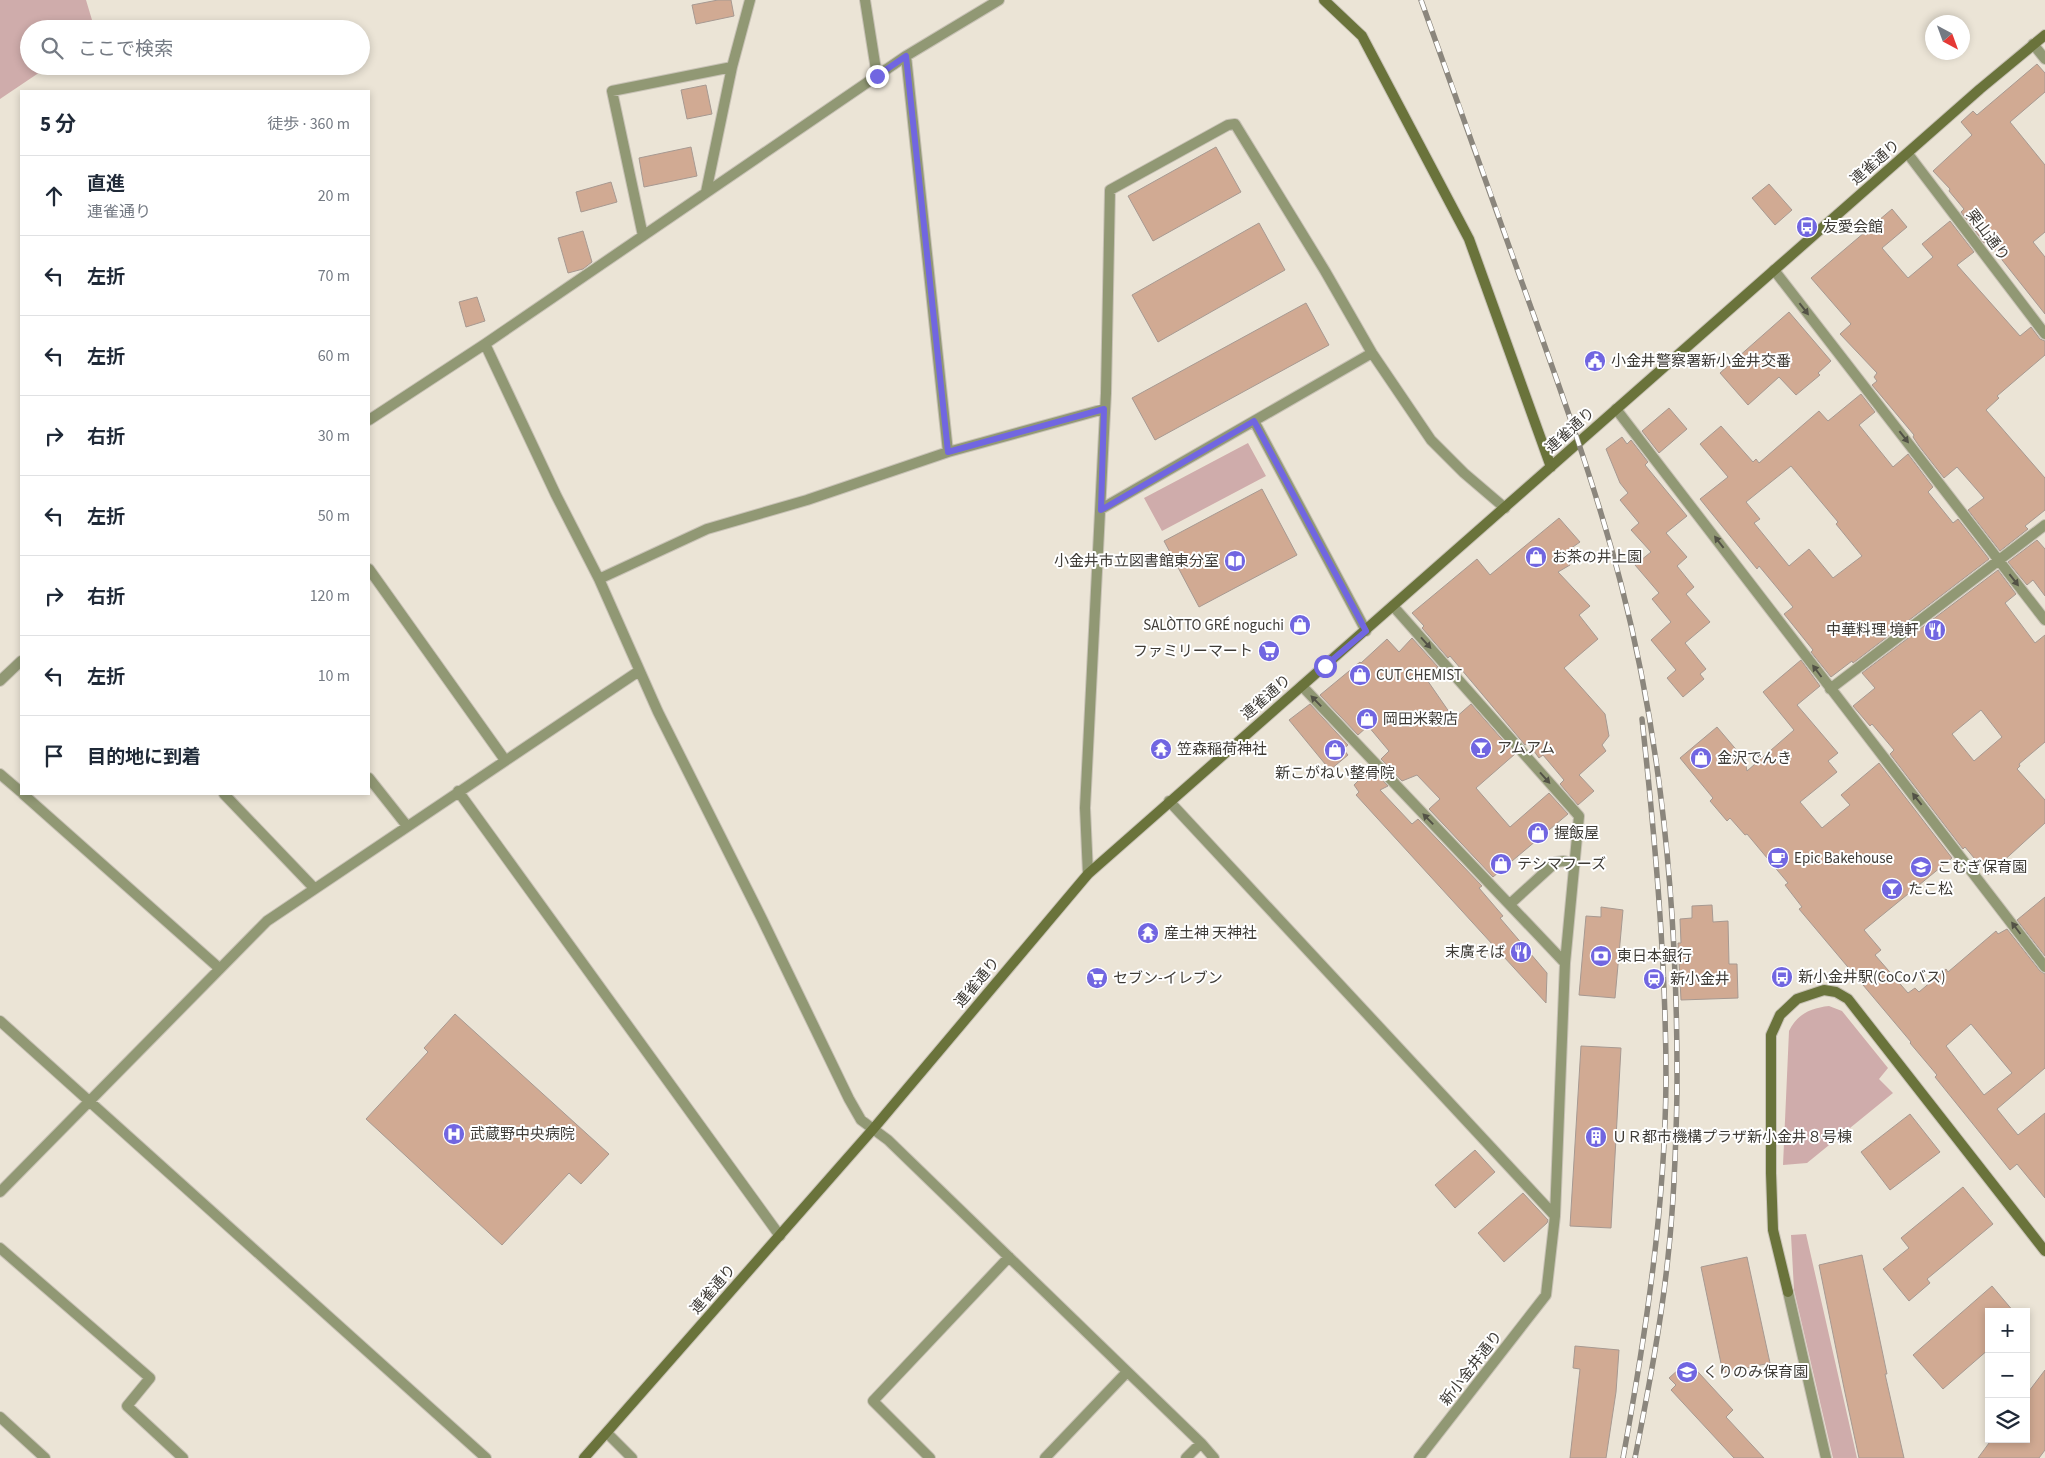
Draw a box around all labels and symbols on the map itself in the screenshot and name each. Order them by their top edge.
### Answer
north arrow [1925,15,1970,60]
route end [866,65,889,88]
street label: 連雀通り [1846,135,1905,190]
street label: 栗山通り [1961,205,2014,266]
bus stop icon: 友愛会館 [1795,215,1819,239]
place label: 友愛会館 [1823,217,1883,238]
one-way arrow [1799,302,1810,315]
public building icon: 小金井警察署新小金井交番 [1583,349,1607,373]
place label: 小金井警察署新小金井交番 [1611,351,1791,372]
street label: 連雀通り [1541,402,1600,458]
one-way arrow [1898,430,1909,443]
one-way arrow [1713,536,1724,549]
shop icon: お茶の井上園 [1524,545,1548,569]
place label: お茶の井上園 [1552,547,1642,568]
library icon: 小金井市立図書館東分室 [1223,549,1247,573]
place label: 小金井市立図書館東分室 [1054,551,1219,572]
one-way arrow [2008,573,2019,586]
shop icon: SALÒTTO GRÉ noguchi [1288,613,1312,637]
place label: SALÒTTO GRÉ noguchi [1143,615,1284,636]
restaurant icon: 中華料理 境軒 [1923,618,1947,642]
place label: 中華料理 境軒 [1826,620,1919,641]
one-way arrow [1420,636,1431,649]
supermarket icon: ファミリーマート [1257,639,1281,663]
place label: ファミリーマート [1133,641,1253,662]
route start [1314,655,1337,678]
shop icon: CUT CHEMIST [1348,663,1372,687]
one-way arrow [1812,664,1822,678]
place label: CUT CHEMIST [1376,665,1462,686]
street label: 連雀通り [1237,670,1296,725]
one-way arrow [1310,695,1322,707]
shop icon: 岡田米穀店 [1355,707,1379,731]
place label: 岡田米穀店 [1383,709,1458,730]
bar icon: アムアム [1469,736,1493,760]
temple icon: 笠森稲荷神社 [1149,737,1173,761]
shop icon: 新こがねい整骨院 [1323,738,1347,762]
place label: アムアム [1497,738,1555,759]
place label: 笠森稲荷神社 [1177,739,1267,760]
shop icon: 金沢でんき [1689,746,1713,770]
place label: 金沢でんき [1717,748,1792,769]
place label: 新こがねい整骨院 [1275,763,1395,784]
one-way arrow [1539,771,1551,783]
one-way arrow [1912,792,1922,806]
one-way arrow [1422,813,1434,825]
shop icon: 握飯屋 [1526,821,1550,845]
place label: 握飯屋 [1554,823,1599,844]
cafe icon: Epic Bakehouse [1766,846,1790,870]
place label: Epic Bakehouse [1794,848,1893,869]
shop icon: テシマフーズ [1489,852,1513,876]
place label: テシマフーズ [1517,854,1606,875]
school or university icon: こむぎ保育園 [1909,855,1933,879]
place label: こむぎ保育園 [1937,857,2027,878]
bar icon: たこ松 [1880,877,1904,901]
place label: たこ松 [1908,879,1953,900]
temple icon: 産土神 天神社 [1136,921,1160,945]
one-way arrow [2010,922,2021,935]
place label: 産土神 天神社 [1164,923,1257,944]
restaurant icon: 末廣そば [1509,940,1533,964]
place label: 末廣そば [1445,942,1505,963]
bank icon: 東日本銀行 [1589,944,1613,968]
place label: 東日本銀行 [1617,946,1692,967]
street label: 連雀通り [950,953,1005,1012]
bus stop icon: 新小金井駅(CoCoバス) [1770,965,1794,989]
supermarket icon: セブン-イレブン [1085,966,1109,990]
station icon: 新小金井 [1642,967,1666,991]
place label: 新小金井駅(CoCoバス) [1798,967,1945,988]
place label: セブン-イレブン [1113,968,1223,989]
place label: 新小金井 [1670,969,1730,990]
hospital icon: 武蔵野中央病院 [442,1122,466,1146]
place label: 武蔵野中央病院 [470,1124,575,1145]
building icon: ＵＲ都市機構プラザ新小金井８号棟 [1584,1125,1608,1149]
place label: ＵＲ都市機構プラザ新小金井８号棟 [1612,1127,1852,1148]
street label: 連雀通り [686,1260,741,1319]
street label: 新小金井通り [1435,1326,1507,1410]
school or university icon: くりのみ保育園 [1675,1360,1699,1384]
place label: くりのみ保育園 [1703,1362,1808,1383]

